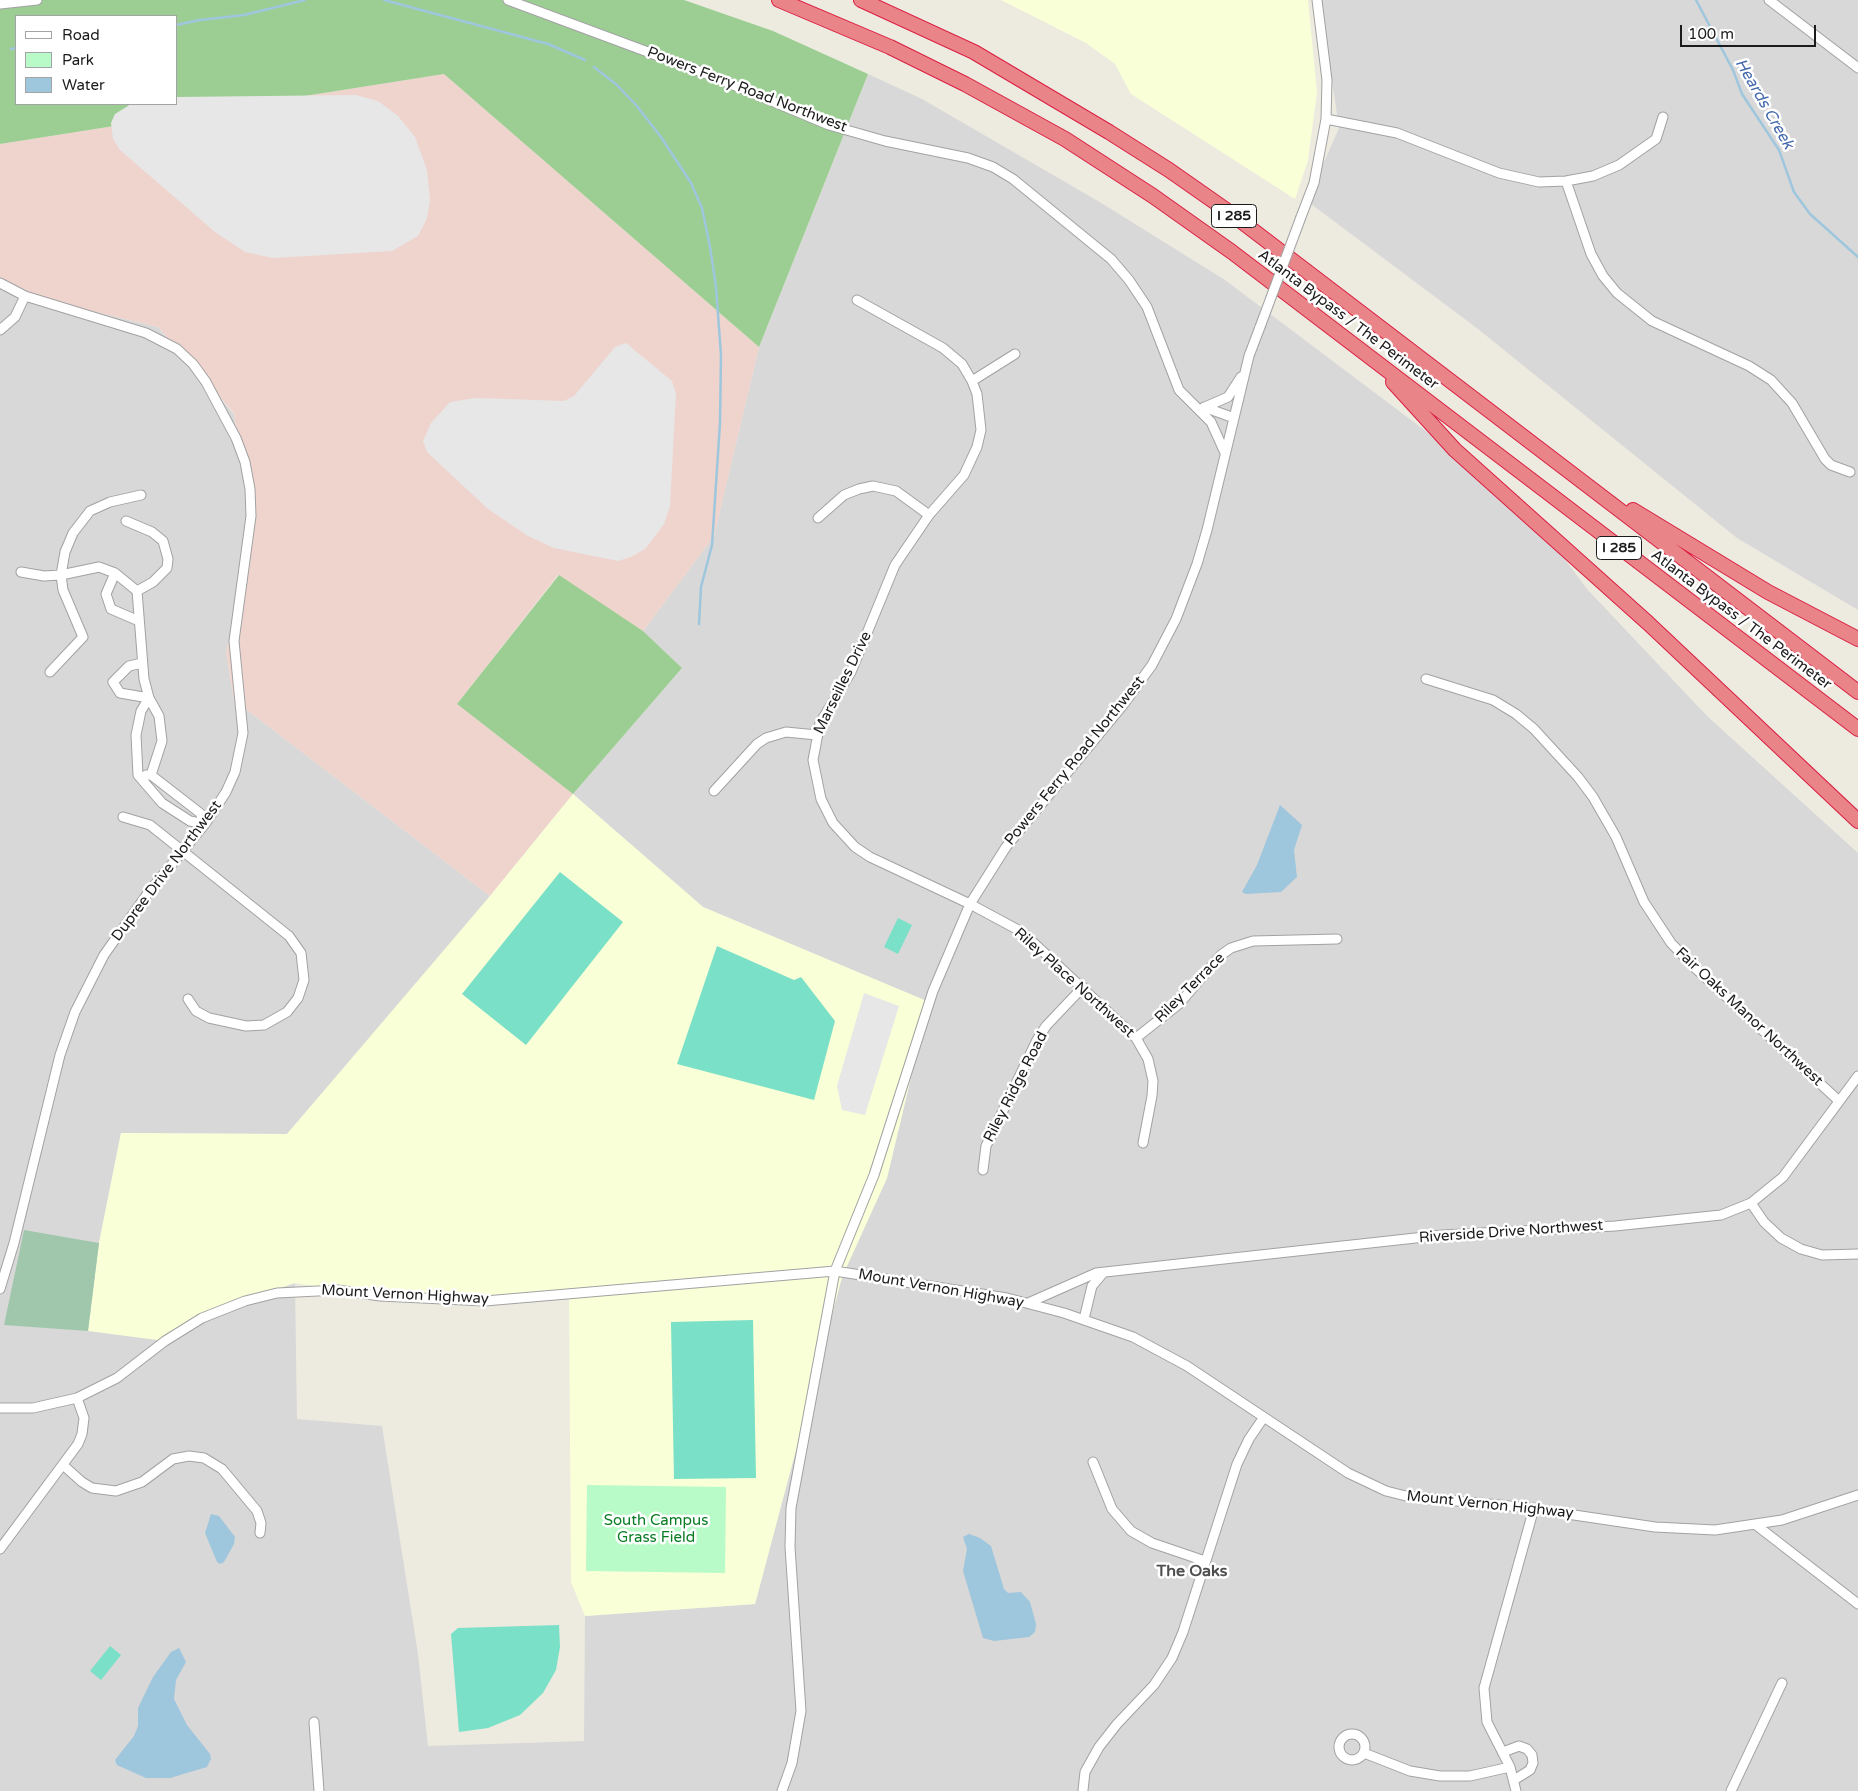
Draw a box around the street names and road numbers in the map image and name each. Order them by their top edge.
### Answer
street label: Powers Ferry Road Northwest [645,44,849,136]
road number: I 285 [1212,205,1256,228]
street label: Atlanta Bypass / The Perimeter [1254,246,1442,394]
road number: I 285 [1596,536,1642,560]
street label: Atlanta Bypass / The Perimeter [1647,546,1835,694]
street label: Marseilles Drive [810,629,876,737]
street label: Powers Ferry Road Northwest [1001,673,1149,849]
street label: Dupree Drive Northwest [108,797,226,945]
street label: Riley Place Northwest [1010,924,1138,1042]
street label: Fair Oaks Manor Northwest [1672,944,1826,1090]
street label: Riley Terrace [1151,949,1229,1027]
street label: Riley Ridge Road [980,1029,1052,1145]
street label: Riverside Drive Northwest [1418,1217,1604,1247]
street label: Mount Vernon Highway [857,1266,1025,1312]
street label: Mount Vernon Highway [321,1282,489,1308]
street label: Mount Vernon Highway [1406,1487,1574,1523]

